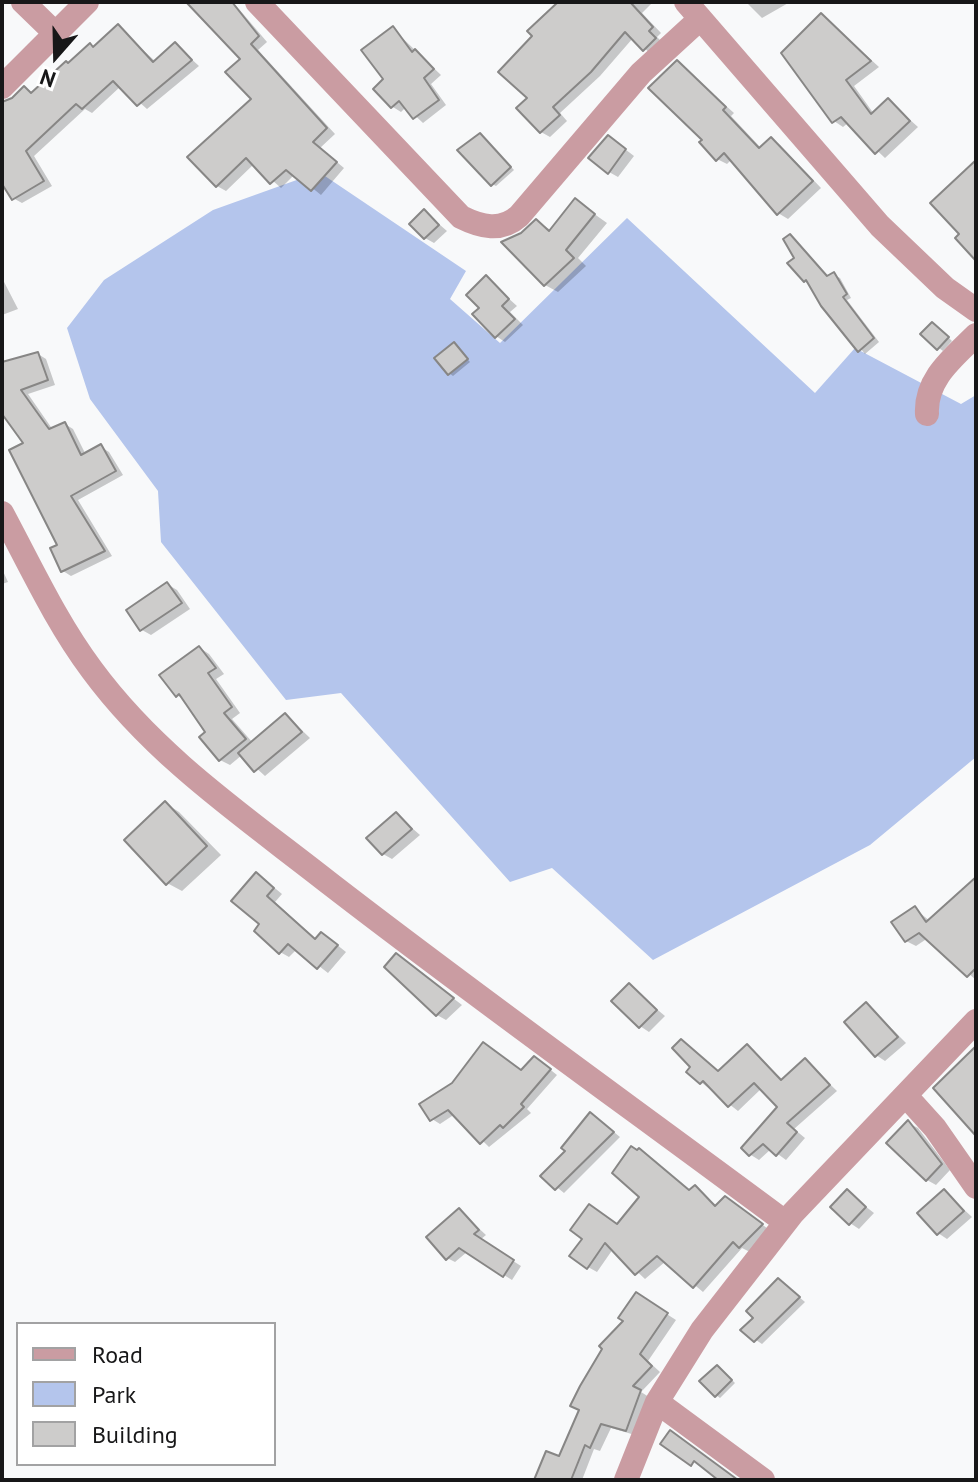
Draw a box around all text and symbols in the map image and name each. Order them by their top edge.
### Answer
north arrow [16,16,96,96]
text: N [36,63,59,94]
legend [16,1322,276,1466]
text: Road [92,1339,143,1370]
text: Park [92,1379,136,1410]
text: Building [92,1419,178,1450]

